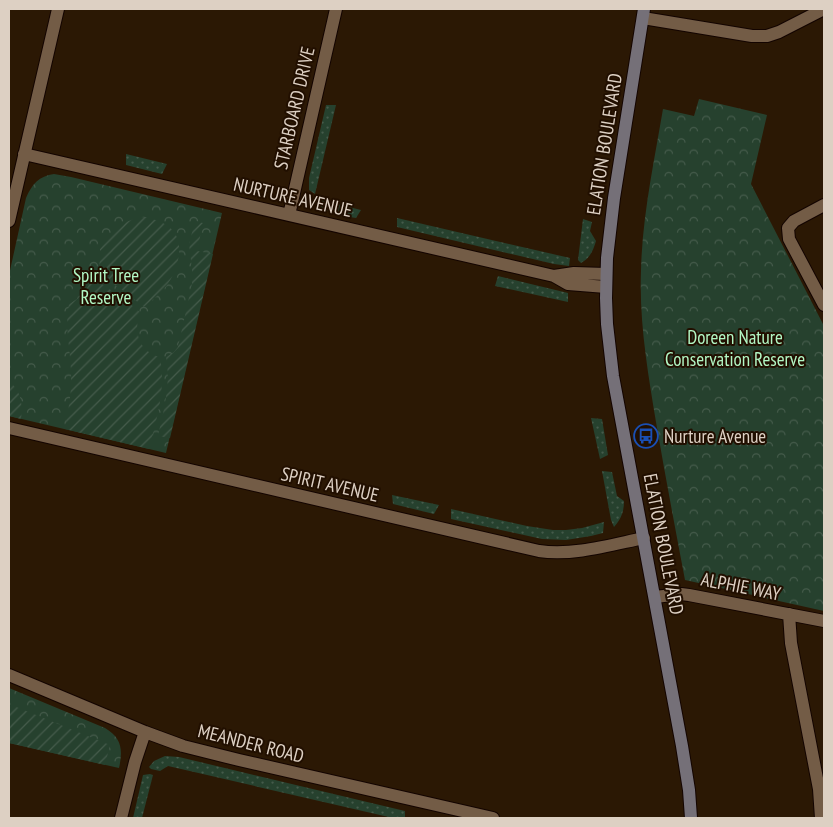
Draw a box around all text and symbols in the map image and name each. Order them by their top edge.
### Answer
street label: STARBOARD DRIVE [268,44,320,172]
street label: ELATION BOULEVARD [581,71,627,217]
street label: NURTURE AVENUE [231,172,355,222]
park label: Spirit Tree Reserve [73,263,139,309]
park label: Doreen Nature Conservation Reserve [665,325,805,371]
bus stop icon: Nurture Avenue [633,423,659,449]
place label: Nurture Avenue [664,424,766,448]
street label: SPIRIT AVENUE [279,461,381,507]
street label: ELATION BOULEVARD [639,471,689,617]
street label: ALPHIE WAY [699,567,783,606]
street label: MEANDER ROAD [196,718,306,768]

